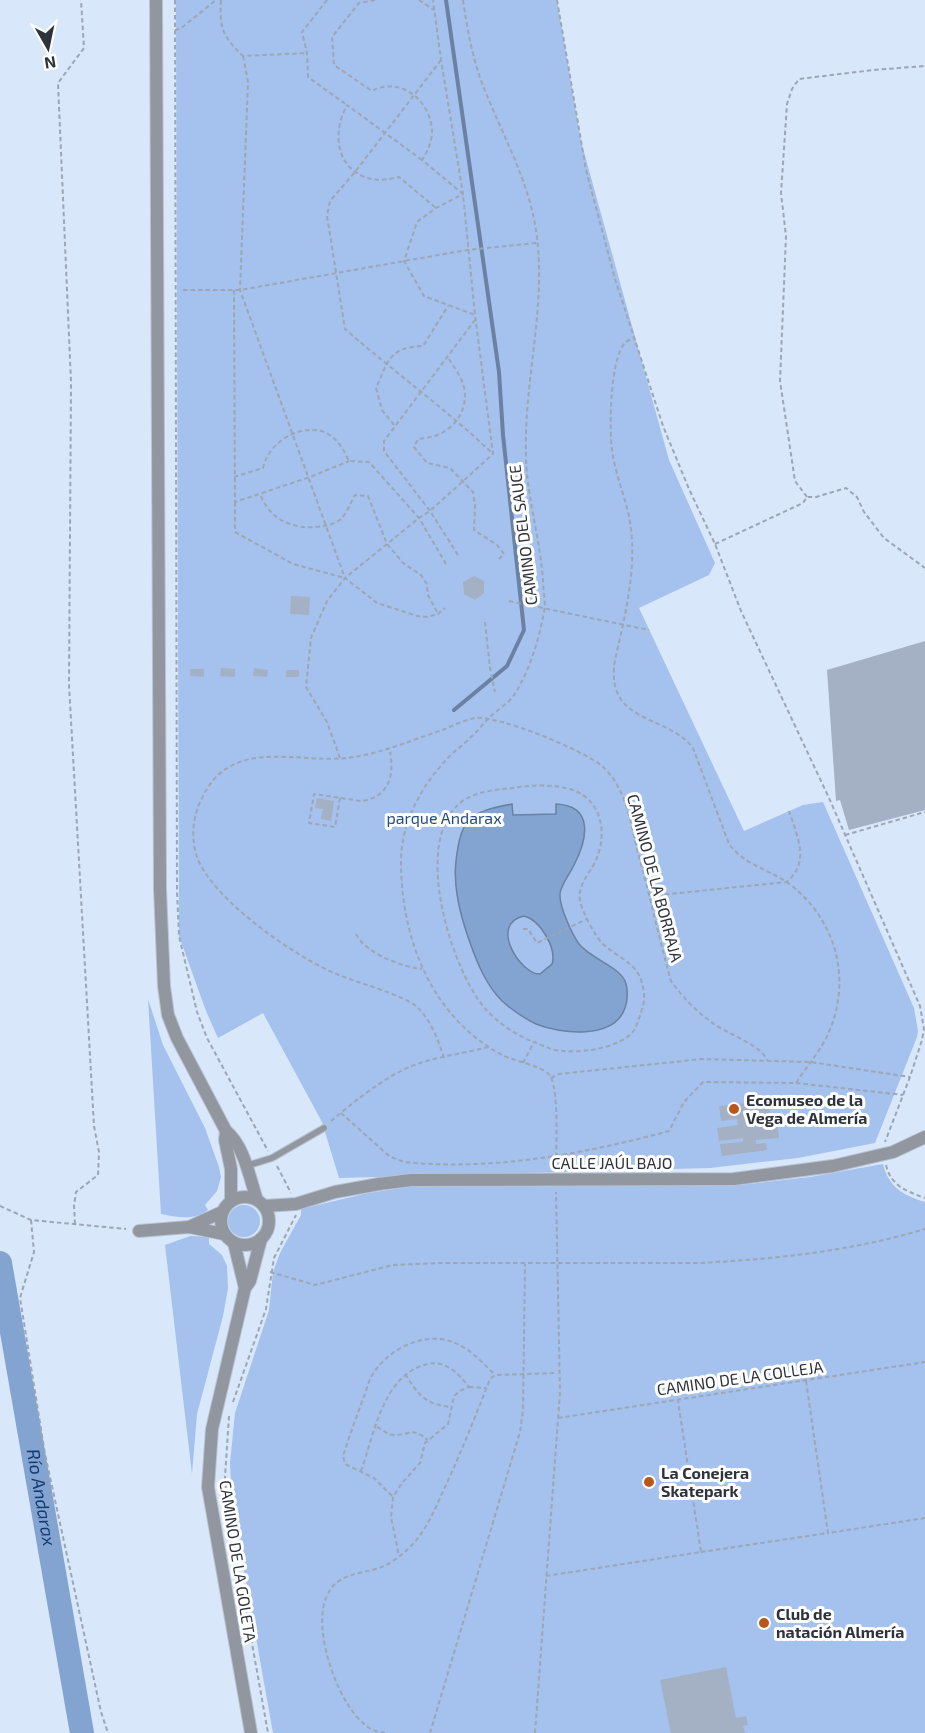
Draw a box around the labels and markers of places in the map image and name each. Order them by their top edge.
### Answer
place label: Ecomuseo de la Vega de Almería [746,1090,867,1127]
marker: Ecomuseo de la Vega de Almería [727,1102,741,1116]
place label: La Conejera Skatepark [661,1463,749,1500]
marker: La Conejera Skatepark [642,1475,656,1489]
place label: Club de natación Almería [776,1604,904,1641]
marker: Club de natación Almería [757,1616,771,1630]

